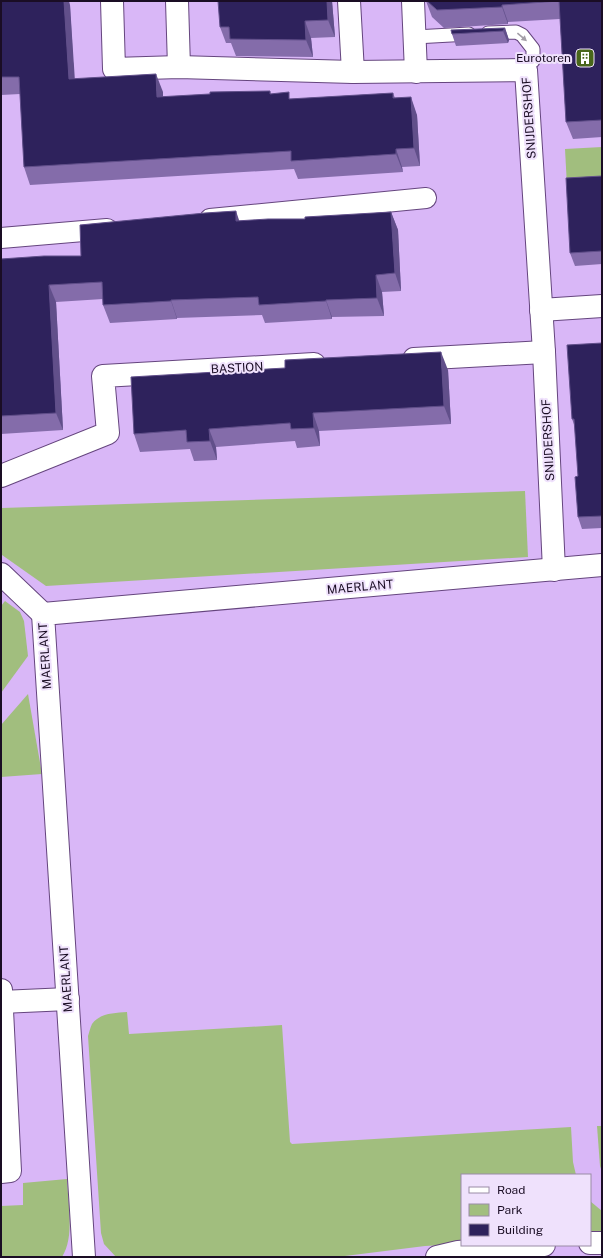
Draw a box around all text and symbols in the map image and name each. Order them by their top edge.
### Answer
one-way arrow [516,32,527,41]
building icon: Eurotoren [574,47,596,69]
place label: Eurotoren [516,51,571,65]
street label: SNIJDERSHOF [519,77,539,159]
street label: BASTION [210,360,264,376]
street label: SNIJDERSHOF [539,399,557,481]
street label: MAERLANT [326,577,394,597]
street label: MAERLANT [36,622,54,690]
street label: MAERLANT [57,945,75,1013]
legend [461,1174,591,1246]
text: Road [497,1183,525,1197]
text: Park [497,1203,523,1217]
text: Building [497,1223,543,1237]

